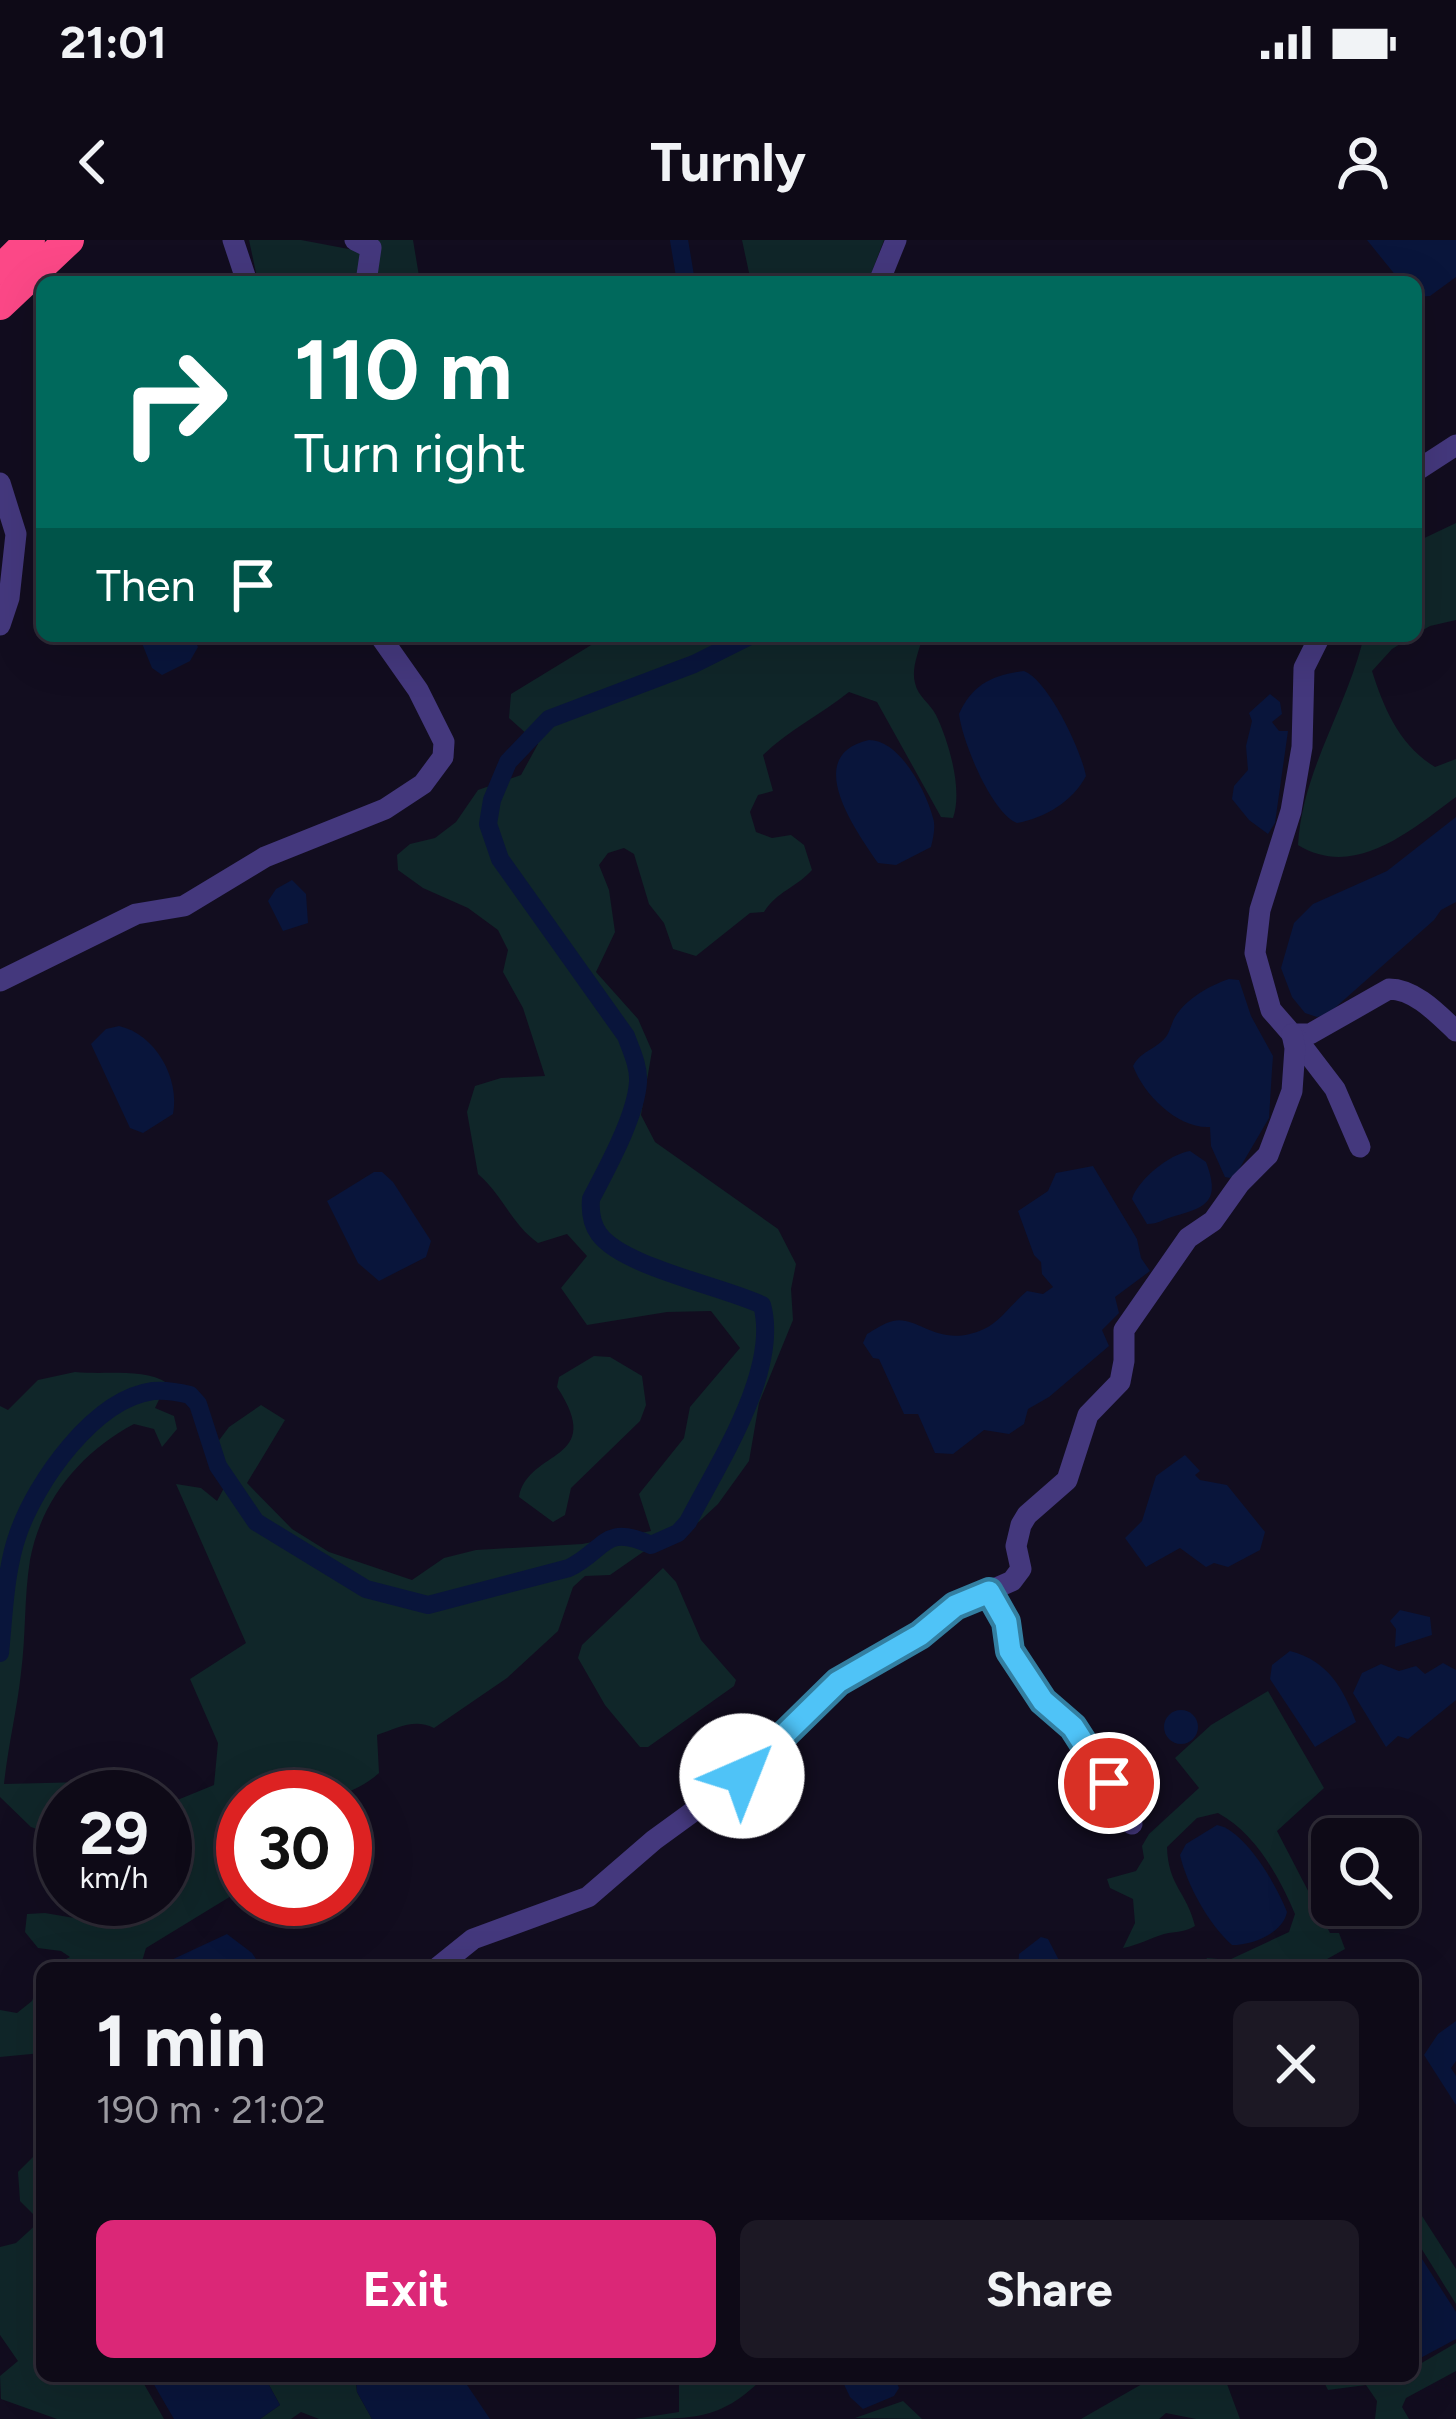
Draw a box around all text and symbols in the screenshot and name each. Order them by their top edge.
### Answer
text: 21:01 [60,15,167,69]
icon: back [60,129,126,195]
icon: person [1330,129,1396,195]
text: Turnly [650,130,806,195]
text: 110 m [294,319,513,420]
icon: right [96,324,252,480]
text: Turn right [294,421,526,486]
icon: arrive [220,552,286,618]
text: Then [96,558,196,612]
position arrow [679,1713,805,1839]
pin [1058,1732,1160,1834]
icon: arrive [1076,1750,1142,1816]
speed limit sign: 30 [216,1770,372,1926]
text: 29 [79,1797,149,1869]
map controls [1311,1818,1419,1926]
button: search [1311,1818,1419,1926]
text: km/h [80,1859,148,1896]
text: 1 min [96,1998,266,2084]
button: close [1233,2001,1359,2127]
text: 190 m · 21:02 [96,2086,326,2133]
button: Exit [96,2220,716,2358]
button: Share [740,2220,1359,2358]

